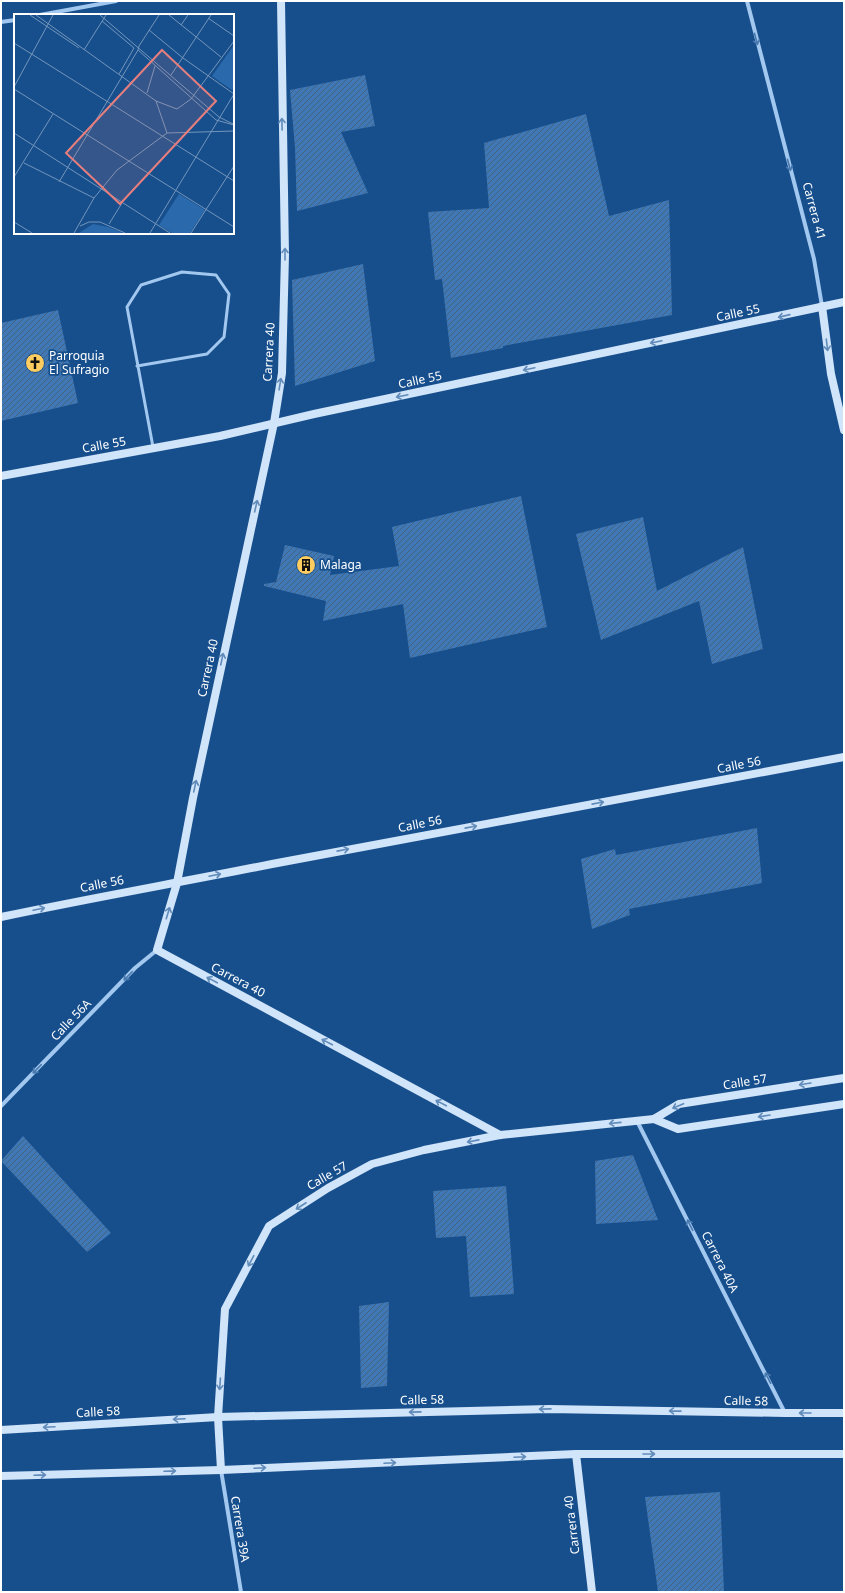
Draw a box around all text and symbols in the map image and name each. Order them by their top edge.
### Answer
inset map [14,14,234,234]
one-way arrow [753,32,761,45]
one-way arrow [278,118,286,131]
one-way arrow [786,158,793,171]
street label: Carrera 41 [799,180,830,242]
one-way arrow [281,248,289,261]
street label: Calle 55 [715,300,761,325]
one-way arrow [777,312,790,320]
street label: Carrera 40 [258,322,279,382]
one-way arrow [823,338,831,351]
one-way arrow [650,339,663,347]
place label: Parroquia El Sufragio [49,347,109,378]
church icon: Parroquia El Sufragio [24,352,46,374]
one-way arrow [523,365,536,373]
street label: Calle 55 [397,367,443,392]
one-way arrow [276,378,284,391]
one-way arrow [396,392,409,400]
street label: Calle 55 [81,432,127,457]
one-way arrow [252,500,260,513]
building icon: Malaga [295,554,317,576]
place label: Malaga [320,556,362,573]
street label: Carrera 40 [193,637,222,699]
one-way arrow [219,653,227,666]
street label: Calle 56 [716,752,762,777]
one-way arrow [192,780,200,793]
one-way arrow [591,799,604,807]
street label: Calle 56 [397,811,443,836]
one-way arrow [464,822,477,830]
one-way arrow [336,846,349,854]
street label: Calle 56 [79,871,125,896]
one-way arrow [208,871,221,879]
one-way arrow [32,905,45,913]
one-way arrow [165,907,172,920]
street label: Carrera 40 [208,958,268,1001]
one-way arrow [123,971,133,981]
one-way arrow [206,976,218,983]
street label: Calle 56A [47,995,95,1044]
one-way arrow [321,1037,333,1045]
one-way arrow [32,1064,42,1074]
street label: Calle 57 [722,1070,768,1093]
one-way arrow [799,1081,812,1089]
one-way arrow [435,1099,447,1107]
one-way arrow [672,1103,684,1111]
one-way arrow [758,1112,771,1120]
one-way arrow [609,1119,622,1127]
one-way arrow [466,1137,479,1145]
street label: Calle 57 [303,1157,350,1194]
one-way arrow [295,1201,306,1210]
one-way arrow [686,1219,693,1231]
street label: Carrera 40A [698,1228,743,1296]
one-way arrow [247,1255,254,1267]
one-way arrow [764,1373,771,1385]
one-way arrow [217,1377,224,1390]
street label: Calle 58 [400,1391,444,1408]
street label: Calle 58 [724,1392,768,1409]
street label: Calle 58 [75,1402,121,1421]
one-way arrow [539,1405,552,1413]
one-way arrow [669,1407,682,1415]
one-way arrow [409,1408,422,1416]
one-way arrow [799,1409,812,1417]
one-way arrow [173,1416,186,1423]
one-way arrow [43,1424,56,1431]
one-way arrow [642,1450,655,1458]
one-way arrow [513,1453,526,1460]
one-way arrow [383,1459,396,1466]
one-way arrow [253,1465,266,1472]
one-way arrow [163,1468,176,1475]
one-way arrow [33,1471,46,1479]
street label: Carrera 39A [227,1495,254,1564]
street label: Carrera 40 [559,1495,584,1555]

